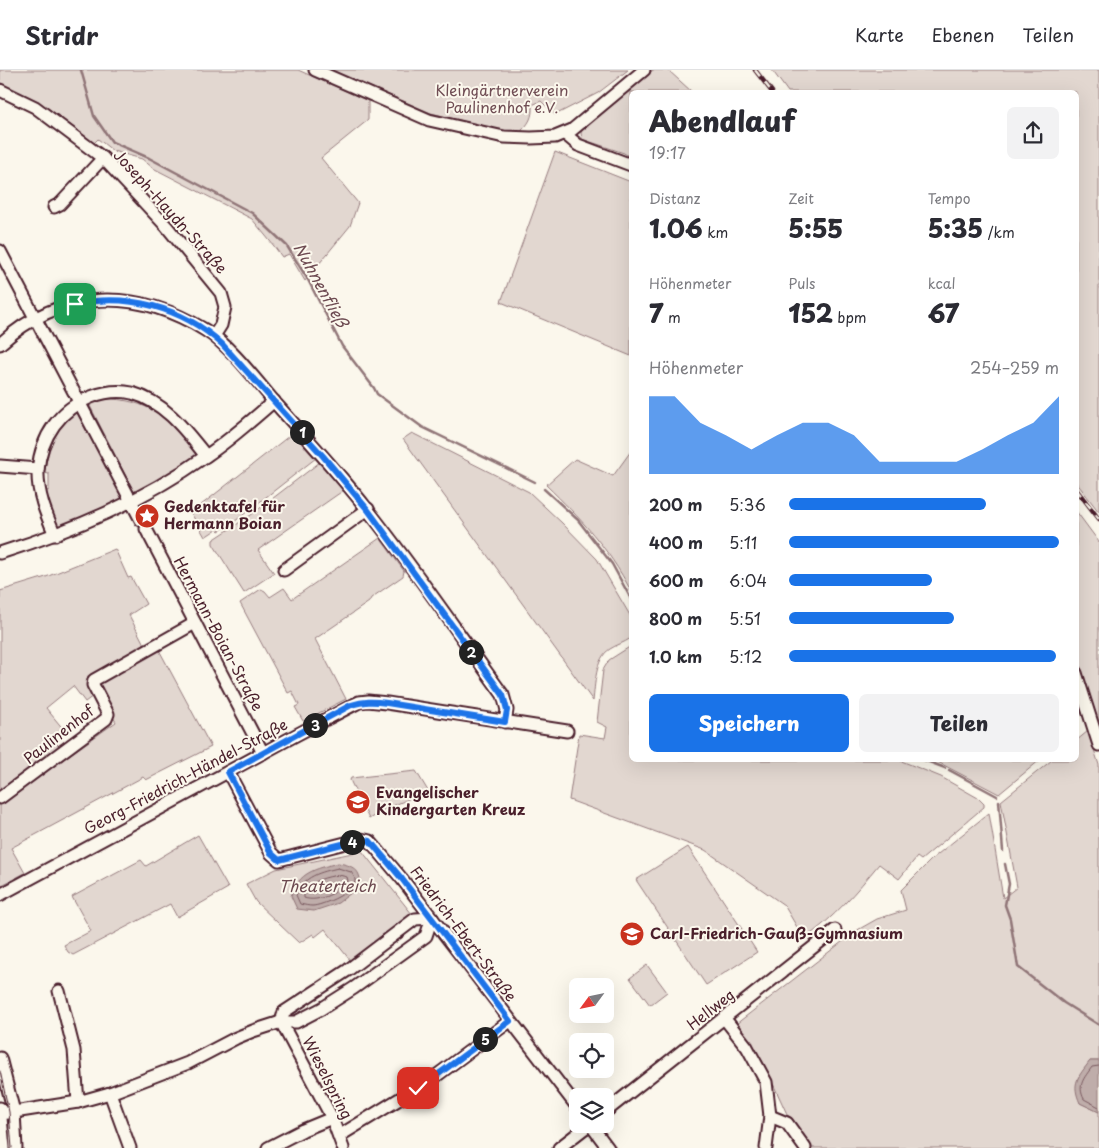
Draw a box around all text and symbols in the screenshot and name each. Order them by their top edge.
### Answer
text: Stridr [25,17,98,53]
text: Karte [855,21,904,48]
text: Ebenen [932,21,995,48]
text: Teilen [1023,21,1074,48]
park label: Kleingärtnerverein Paulinenhof e.V. [435,78,569,118]
text: Abendlauf [649,99,796,142]
button: share [1007,107,1059,159]
text: 19:17 [649,140,686,164]
street label: Joseph-Haydn-Straße [109,144,233,278]
text: Distanz [649,188,700,209]
text: Zeit [788,188,814,209]
text: Tempo [928,188,970,209]
text: 1.06 [649,209,703,247]
text: 5:55 [788,209,843,247]
text: 5:35 [928,209,983,247]
text: km [703,222,728,243]
text: /km [983,222,1015,243]
water label: Nuhnenfließ [289,238,356,333]
text: Höhenmeter [649,273,732,294]
text: Puls [788,273,815,294]
text: kcal [928,273,956,294]
pin [54,283,96,325]
icon: arrive [61,290,89,318]
text: 7 [649,294,663,332]
text: 152 [788,294,833,332]
text: 67 [928,294,959,332]
text: m [663,307,681,328]
text: bpm [833,307,867,328]
text: Höhenmeter [649,355,743,379]
text: 254–259 m [970,355,1059,379]
pin: 1 [290,420,314,444]
text: 1 [299,422,306,443]
text: 200 m [649,492,703,516]
text: 5:36 [729,492,766,516]
place label: Gedenktafel für Hermann Boian [164,494,285,534]
place icon: Gedenktafel für Hermann Boian [134,503,160,529]
text: 400 m [649,530,703,554]
text: 5:11 [729,530,757,554]
street label: Hermann-Boian-Straße [169,552,270,715]
text: 600 m [649,568,703,592]
text: 6:04 [729,568,767,592]
text: 800 m [649,606,702,630]
text: 5:51 [729,606,761,630]
pin: 2 [458,640,484,664]
text: 2 [467,642,476,663]
text: 1.0 km [649,644,702,668]
text: 5:12 [729,644,762,668]
button: Speichern [649,694,849,752]
button: Teilen [859,694,1059,752]
street label: Paulinenhof [18,698,99,769]
street label: Georg-Friedrich-Händel-Straße [79,712,291,839]
pin: 3 [302,712,328,738]
text: 3 [311,715,320,736]
place label: Evangelischer Kindergarten Kreuz [376,780,525,820]
school or university icon: Evangelischer Kindergarten Kreuz [345,789,371,815]
pin: 4 [340,830,364,854]
text: 4 [348,832,357,853]
street label: Friedrich-Ebert-Straße [405,860,523,1006]
water label: Theaterteich [278,873,376,897]
school or university icon: Carl-Friedrich-Gauß-Gymnasium [619,921,645,947]
place label: Carl-Friedrich-Gauß-Gymnasium [650,921,903,944]
north arrow [569,978,614,1022]
map controls [569,978,614,1133]
street label: Hellweg [681,983,739,1035]
pin: 5 [472,1026,498,1052]
text: 5 [481,1029,490,1050]
street label: Wieselspring [298,1032,359,1123]
button: locate [569,1033,614,1078]
pin [397,1067,439,1109]
icon: check [404,1074,432,1102]
button: layers [569,1088,614,1133]

